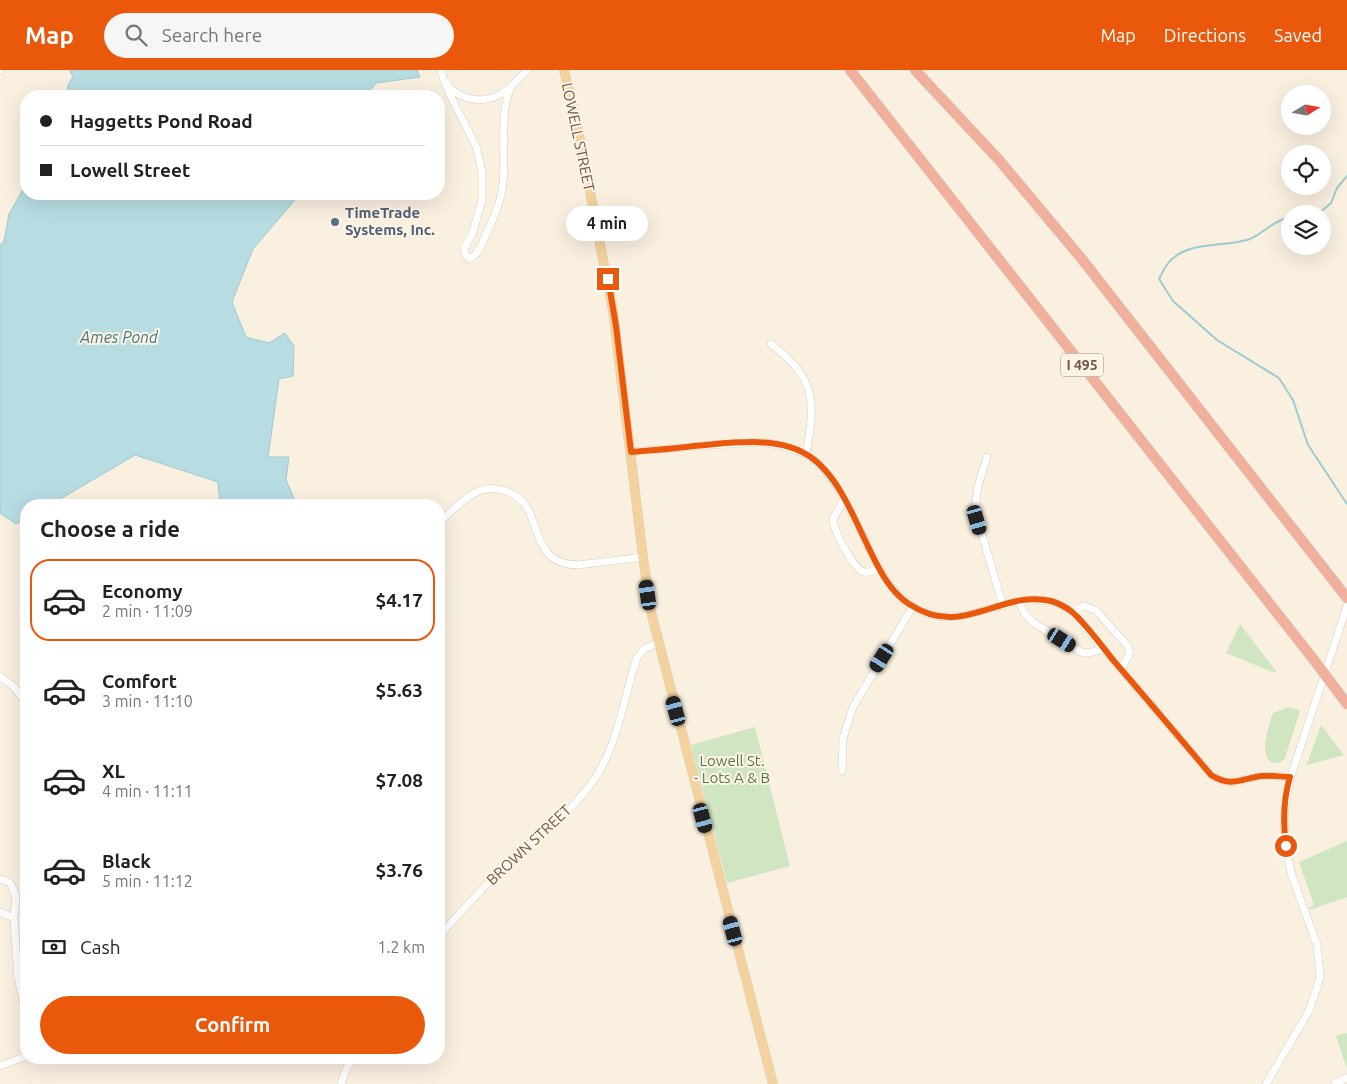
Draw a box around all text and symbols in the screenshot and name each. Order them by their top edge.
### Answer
search box [104,13,454,58]
icon: search [122,21,150,49]
text: Map [25,22,74,49]
text: Search here [162,24,262,46]
text: Map [1100,25,1136,45]
text: Directions [1164,25,1246,45]
text: Saved [1274,25,1322,45]
street label: LOWELL STREET [559,81,598,193]
north arrow [1281,85,1331,135]
map controls [1281,85,1331,255]
text: Haggetts Pond Road [70,110,253,132]
button: locate [1281,145,1331,195]
text: Lowell Street [70,159,190,181]
place label: TimeTrade Systems, Inc. [345,204,435,238]
button: layers [1281,205,1331,255]
callout: 4 min [567,206,649,242]
text: 4 min [587,214,627,232]
marker: TimeTrade Systems, Inc. [329,216,341,228]
route end [597,268,619,290]
water label: Ames Pond [79,328,159,346]
road number: I 495 [1061,354,1103,376]
car [965,504,988,536]
text: Choose a ride [40,516,180,541]
icon: car [42,578,87,623]
car [638,579,657,611]
text: Economy [102,580,183,602]
text: $4.17 [375,589,423,611]
text: 2 min · 11:09 [102,602,193,620]
car [1045,626,1078,654]
car [867,641,896,675]
icon: car [42,668,87,713]
text: Comfort [102,670,177,692]
text: $5.63 [375,679,423,701]
text: 3 min · 11:10 [102,692,193,710]
car [664,695,687,727]
park label: Lowell St. - Lots A & B [694,752,770,786]
icon: car [42,758,87,803]
text: XL [102,760,125,782]
text: $7.08 [375,769,423,791]
text: 4 min · 11:11 [102,782,193,800]
street label: BROWN STREET [483,801,575,888]
car [691,802,714,834]
route start [1275,835,1297,857]
icon: car [42,848,87,893]
text: Black [102,850,151,872]
text: $3.76 [375,859,423,881]
text: 5 min · 11:12 [102,872,193,890]
car [721,915,744,947]
icon: cash [40,933,68,961]
text: Cash [80,936,121,958]
text: 1.2 km [377,938,425,956]
button: Confirm [40,996,425,1054]

